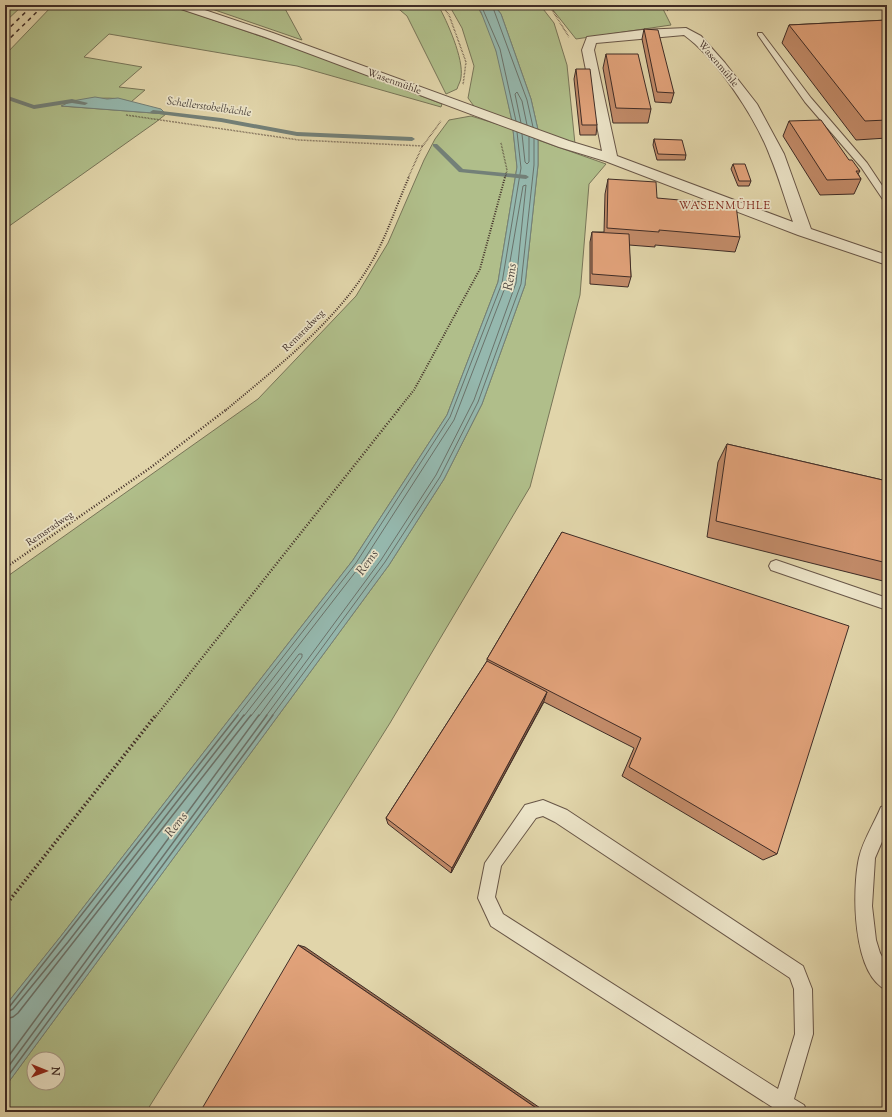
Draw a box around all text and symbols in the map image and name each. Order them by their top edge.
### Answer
street label: Wasenmühle [694,37,742,91]
street label: Wasenmühle [365,65,424,99]
water label: Schellerstobelbächle [166,93,253,121]
district label: WASENMÜHLE [679,197,771,214]
water label: Rems [500,262,522,292]
street label: Remsradweg [280,306,329,355]
street label: Remsradweg [23,508,77,550]
water label: Rems [353,547,383,579]
water label: Rems [161,809,193,841]
north arrow [26,1051,66,1091]
text: N [47,1066,63,1076]

